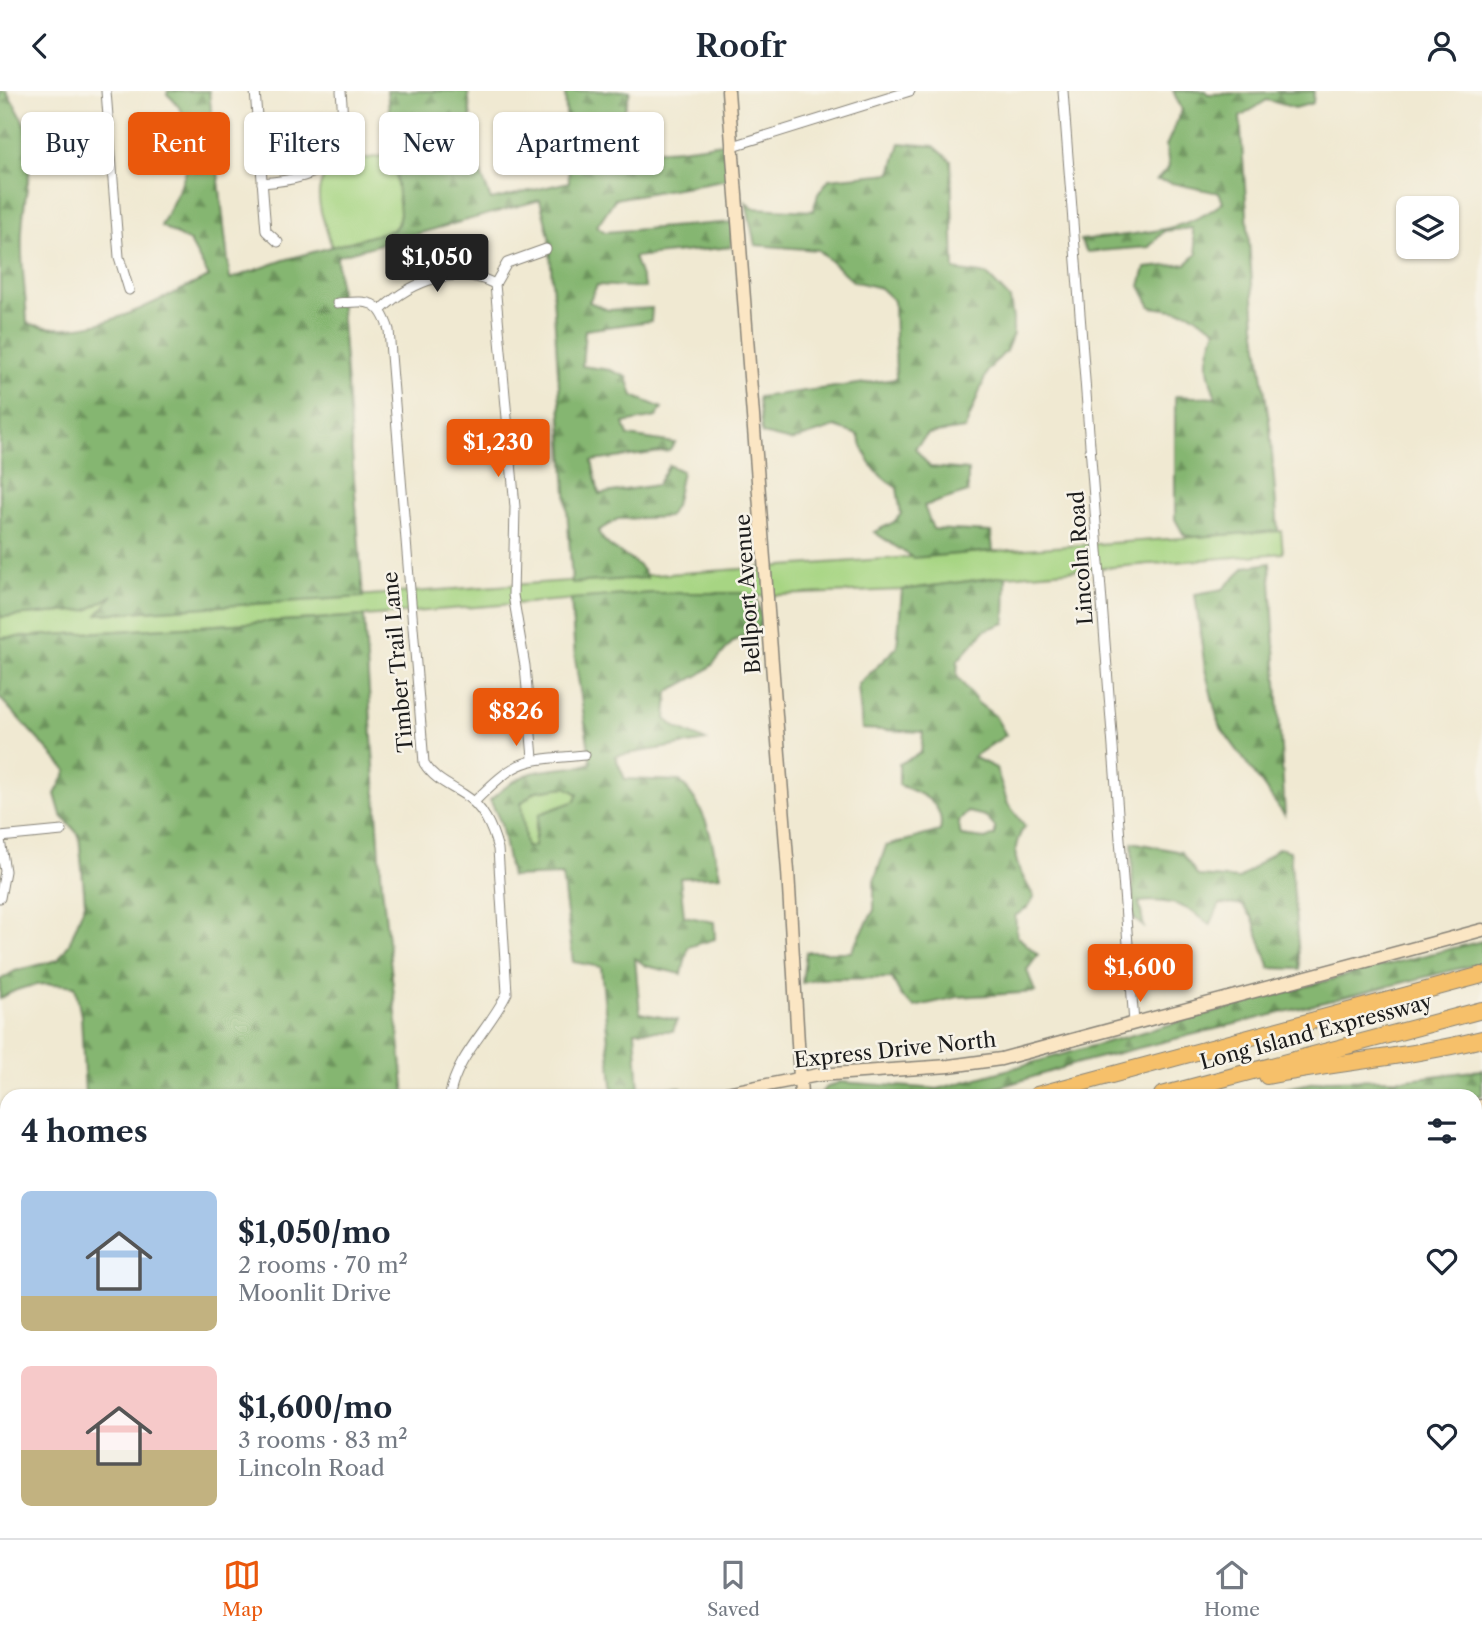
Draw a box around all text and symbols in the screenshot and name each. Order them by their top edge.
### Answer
text: Roofr [695,26,787,65]
icon: back [21,27,59,65]
icon: person [1423,27,1461,65]
chip: Buy [21,112,114,175]
chip: Rent [128,112,230,175]
chip: Filters [244,112,365,175]
chip: New [379,112,479,175]
chip: Apartment [493,112,664,175]
map controls [1396,196,1459,259]
button: layers [1396,196,1459,259]
pin: $1,050 [380,235,494,294]
text: $1,050 [401,243,473,271]
pin: $1,230 [441,419,555,479]
text: $1,230 [463,428,533,456]
street label: Lincoln Road [1063,490,1098,626]
street label: Bellport Avenue [729,513,766,675]
street label: Timber Trail Lane [377,571,418,754]
pin: $826 [475,689,557,748]
text: $826 [489,697,543,725]
pin: $1,600 [1083,944,1197,1004]
text: $1,600 [1104,953,1176,981]
street label: Long Island Expressway [1197,988,1435,1075]
street label: Express Drive North [793,1026,997,1073]
icon: filters [1423,1112,1461,1150]
text: 4 homes [21,1113,148,1150]
text: $1,050/mo [238,1214,391,1251]
icon: home [77,1219,161,1303]
icon: heart [1423,1242,1461,1280]
text: 2 rooms · 70 m² [238,1251,408,1279]
text: Moonlit Drive [238,1279,391,1307]
text: $1,600/mo [238,1389,392,1426]
icon: home [77,1394,161,1478]
icon: heart [1423,1417,1461,1455]
text: 3 rooms · 83 m² [238,1426,408,1454]
text: Lincoln Road [238,1454,385,1482]
tab: Map [222,1556,263,1621]
tab: Saved [707,1556,760,1621]
tab: Home [1204,1556,1260,1621]

